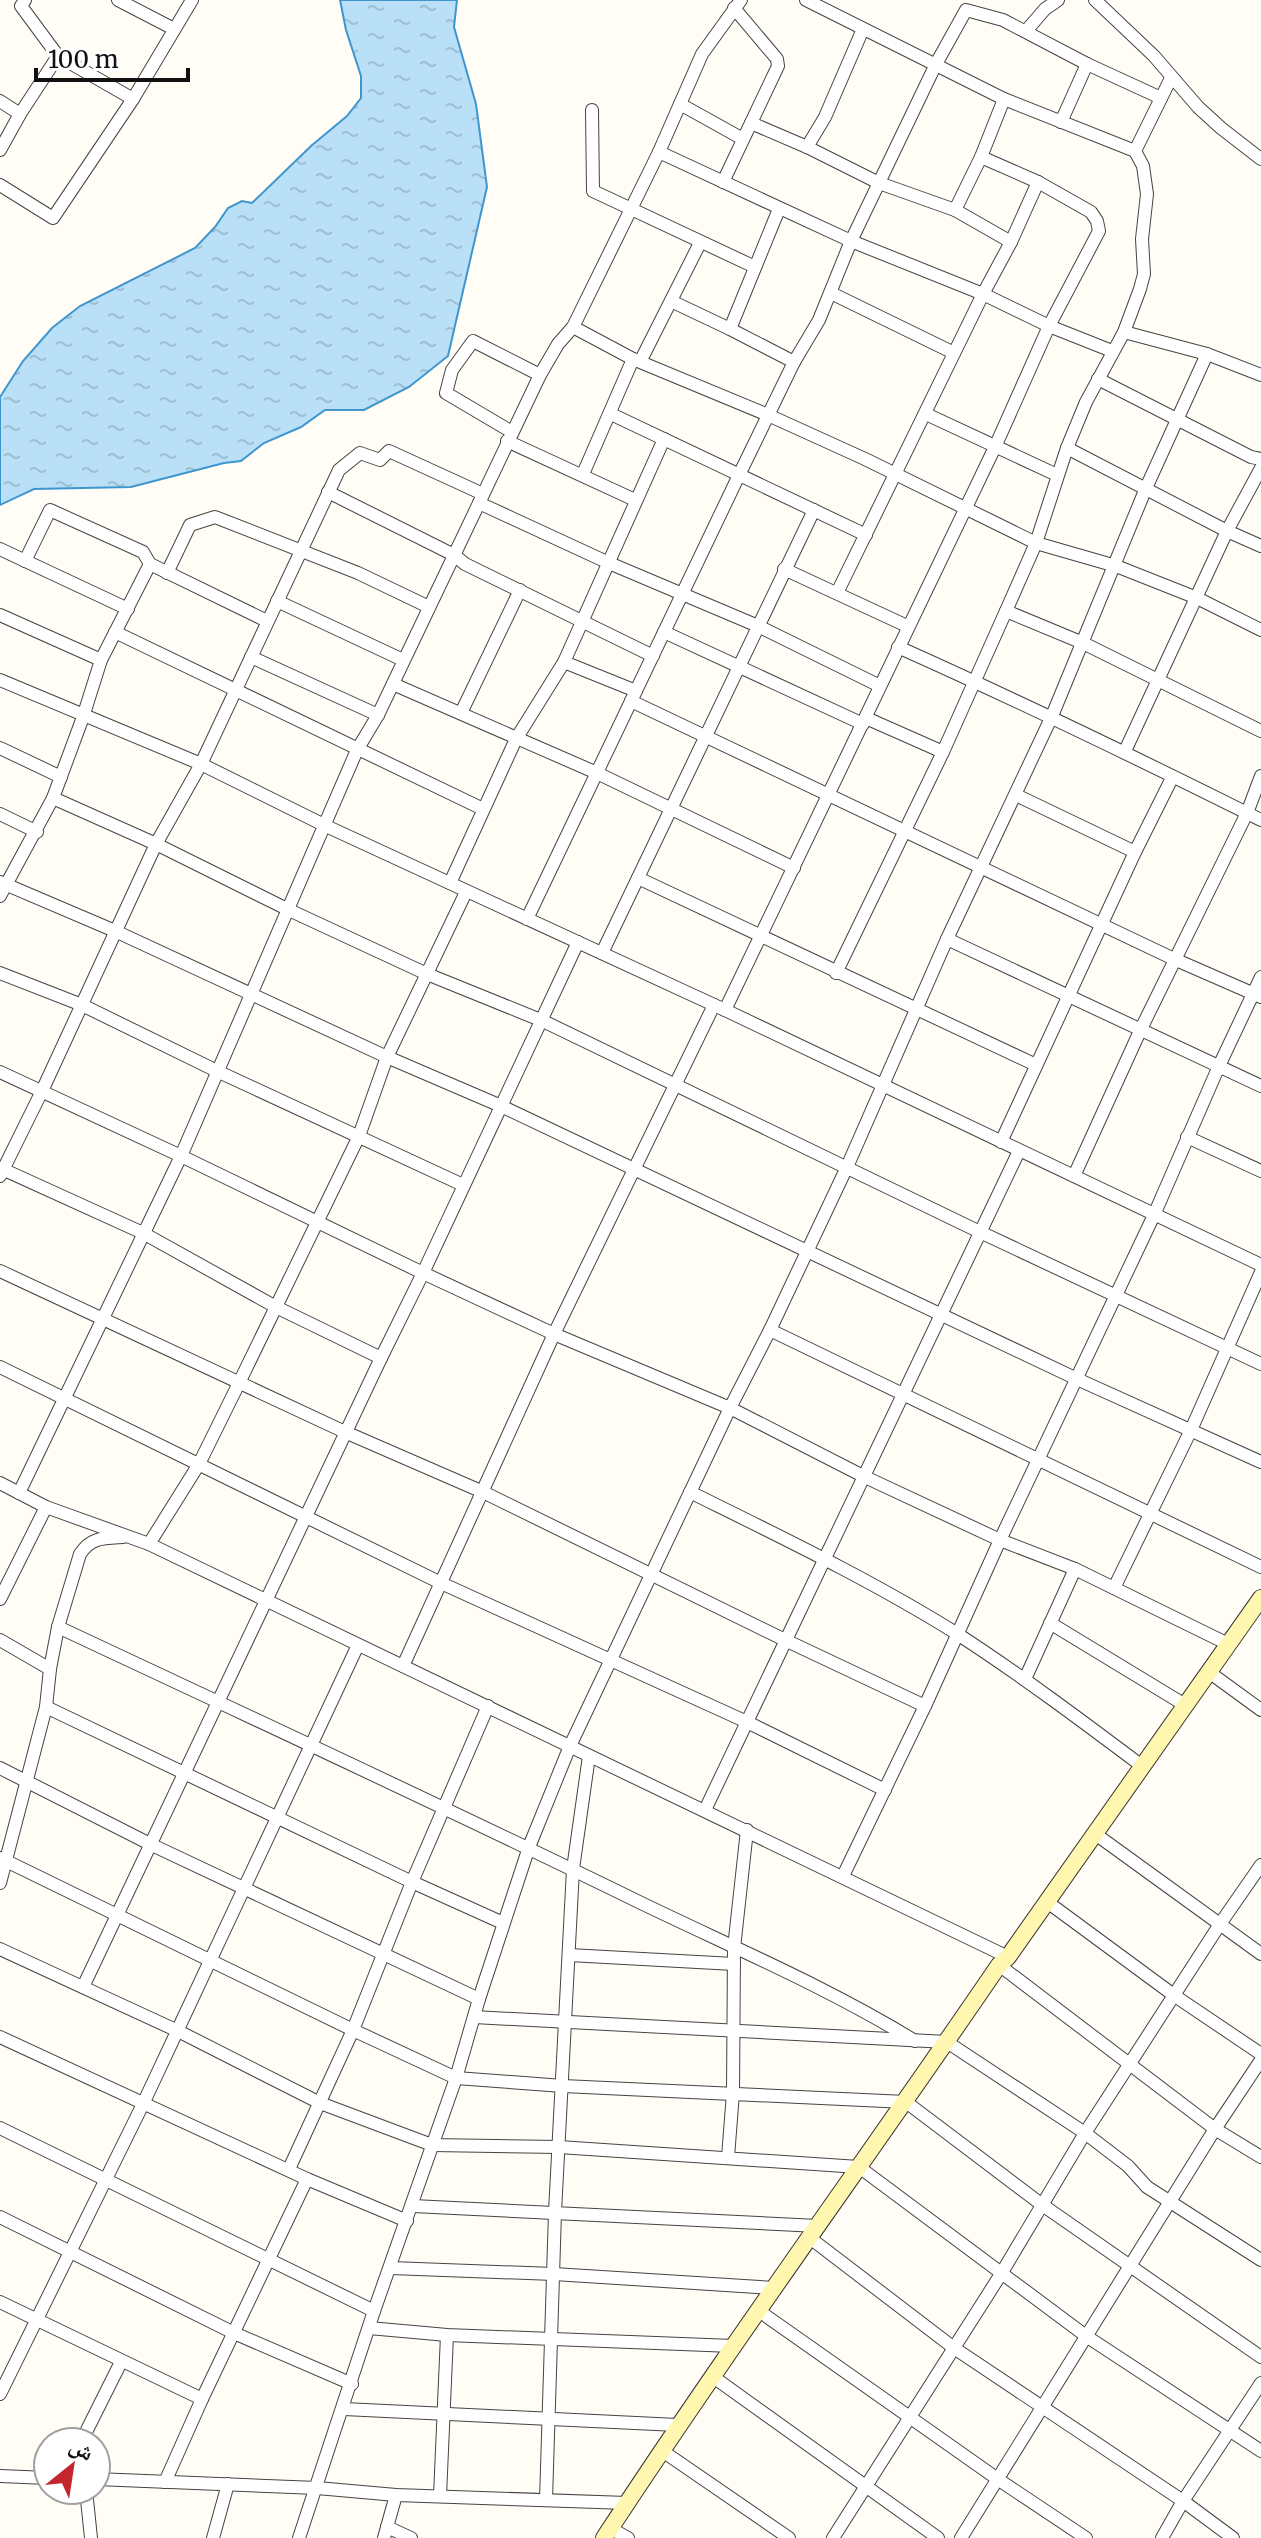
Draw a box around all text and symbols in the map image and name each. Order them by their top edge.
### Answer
scale bar [36,32,188,82]
text: 100 m [48,44,119,75]
north arrow [32,2426,112,2506]
text: ش [65,2431,99,2467]

